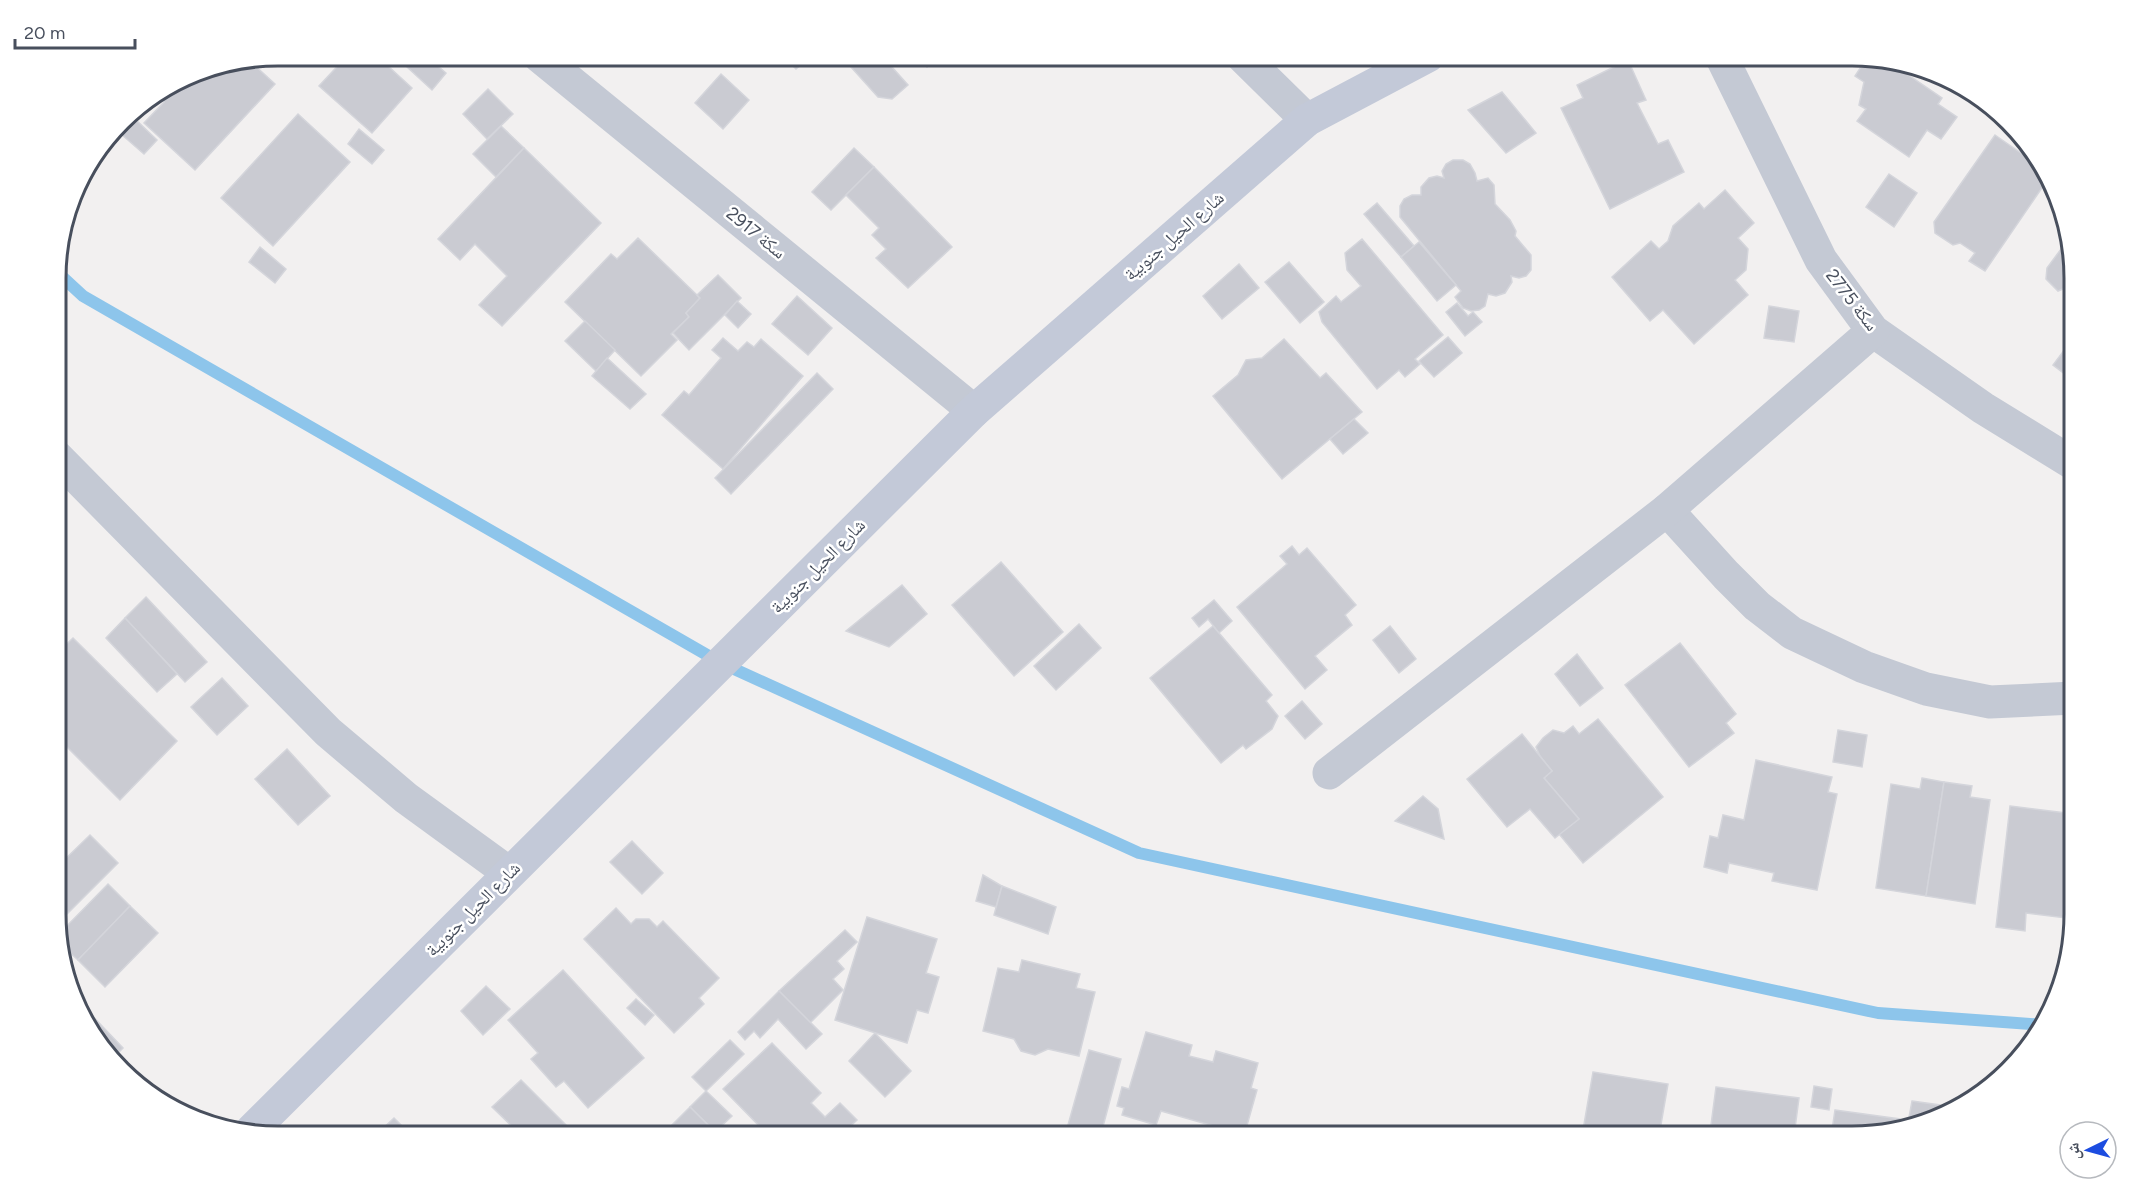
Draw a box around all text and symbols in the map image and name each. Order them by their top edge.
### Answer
scale bar [15,12,135,50]
text: 20 m [24,22,65,44]
street label: شارع الحيل جنوبية [1120,187,1228,285]
street label: سكة 2917 [722,202,790,264]
street label: سكة 2775 [1821,265,1883,335]
street label: شارع الحيل جنوبية [766,514,870,618]
street label: شارع الحيل جنوبية [421,857,525,961]
north arrow [2058,1120,2118,1180]
text: ش [2063,1142,2084,1161]

